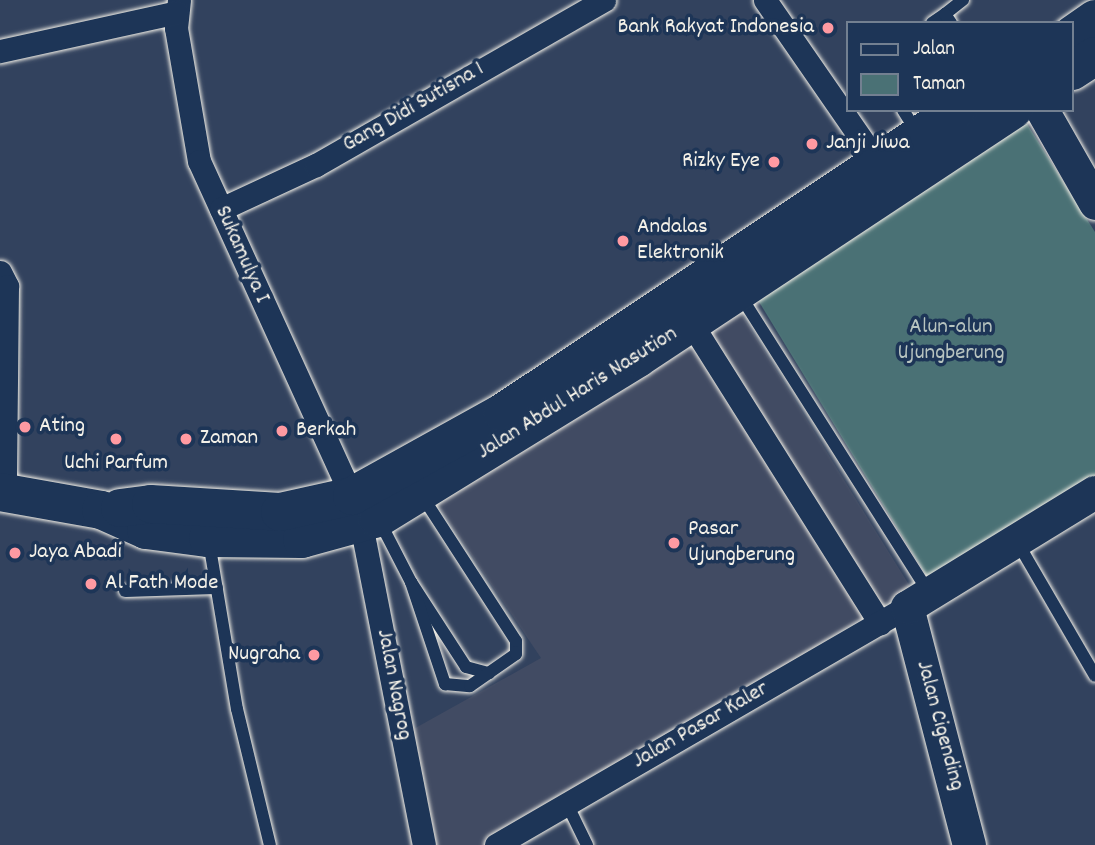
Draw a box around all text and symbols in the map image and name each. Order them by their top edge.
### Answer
place label: Bank Rakyat Indonesia [618,14,814,42]
marker: Bank Rakyat Indonesia [820,20,836,36]
legend [846,21,1074,112]
text: Jalan [913,35,955,65]
street label: Gang Didi Sutisna 1 [338,56,490,160]
text: Taman [913,70,965,100]
place label: Janji Jiwa [826,130,909,158]
marker: Janji Jiwa [804,136,820,152]
place label: Rizky Eye [682,148,760,176]
marker: Rizky Eye [766,154,782,170]
street label: Sukamulya I [207,202,275,308]
place label: Andalas Elektronik [637,214,724,268]
marker: Andalas Elektronik [615,233,631,249]
park label: Alun-alun Ujungberung [898,314,1004,368]
street label: Jalan Abdul Haris Nasution [473,321,683,467]
place label: Ating [39,413,85,441]
place label: Berkah [296,417,356,445]
marker: Ating [17,419,33,435]
marker: Berkah [274,423,290,439]
place label: Zaman [200,425,258,453]
marker: Uchi Parfum [108,431,124,447]
marker: Zaman [178,431,194,447]
place label: Uchi Parfum [64,450,168,478]
place label: Pasar Ujungberung [688,516,795,570]
marker: Pasar Ujungberung [666,535,682,551]
place label: Jaya Abadi [29,539,122,567]
marker: Jaya Abadi [7,545,23,561]
place label: Al Fath Mode [105,570,218,598]
marker: Al Fath Mode [83,576,99,592]
street label: Jalan Nagrog [369,627,417,743]
place label: Nugraha [228,641,300,669]
marker: Nugraha [306,647,322,663]
street label: Jalan Cigending [908,658,970,794]
street label: Jalan Pasar Kaler [628,676,774,776]

